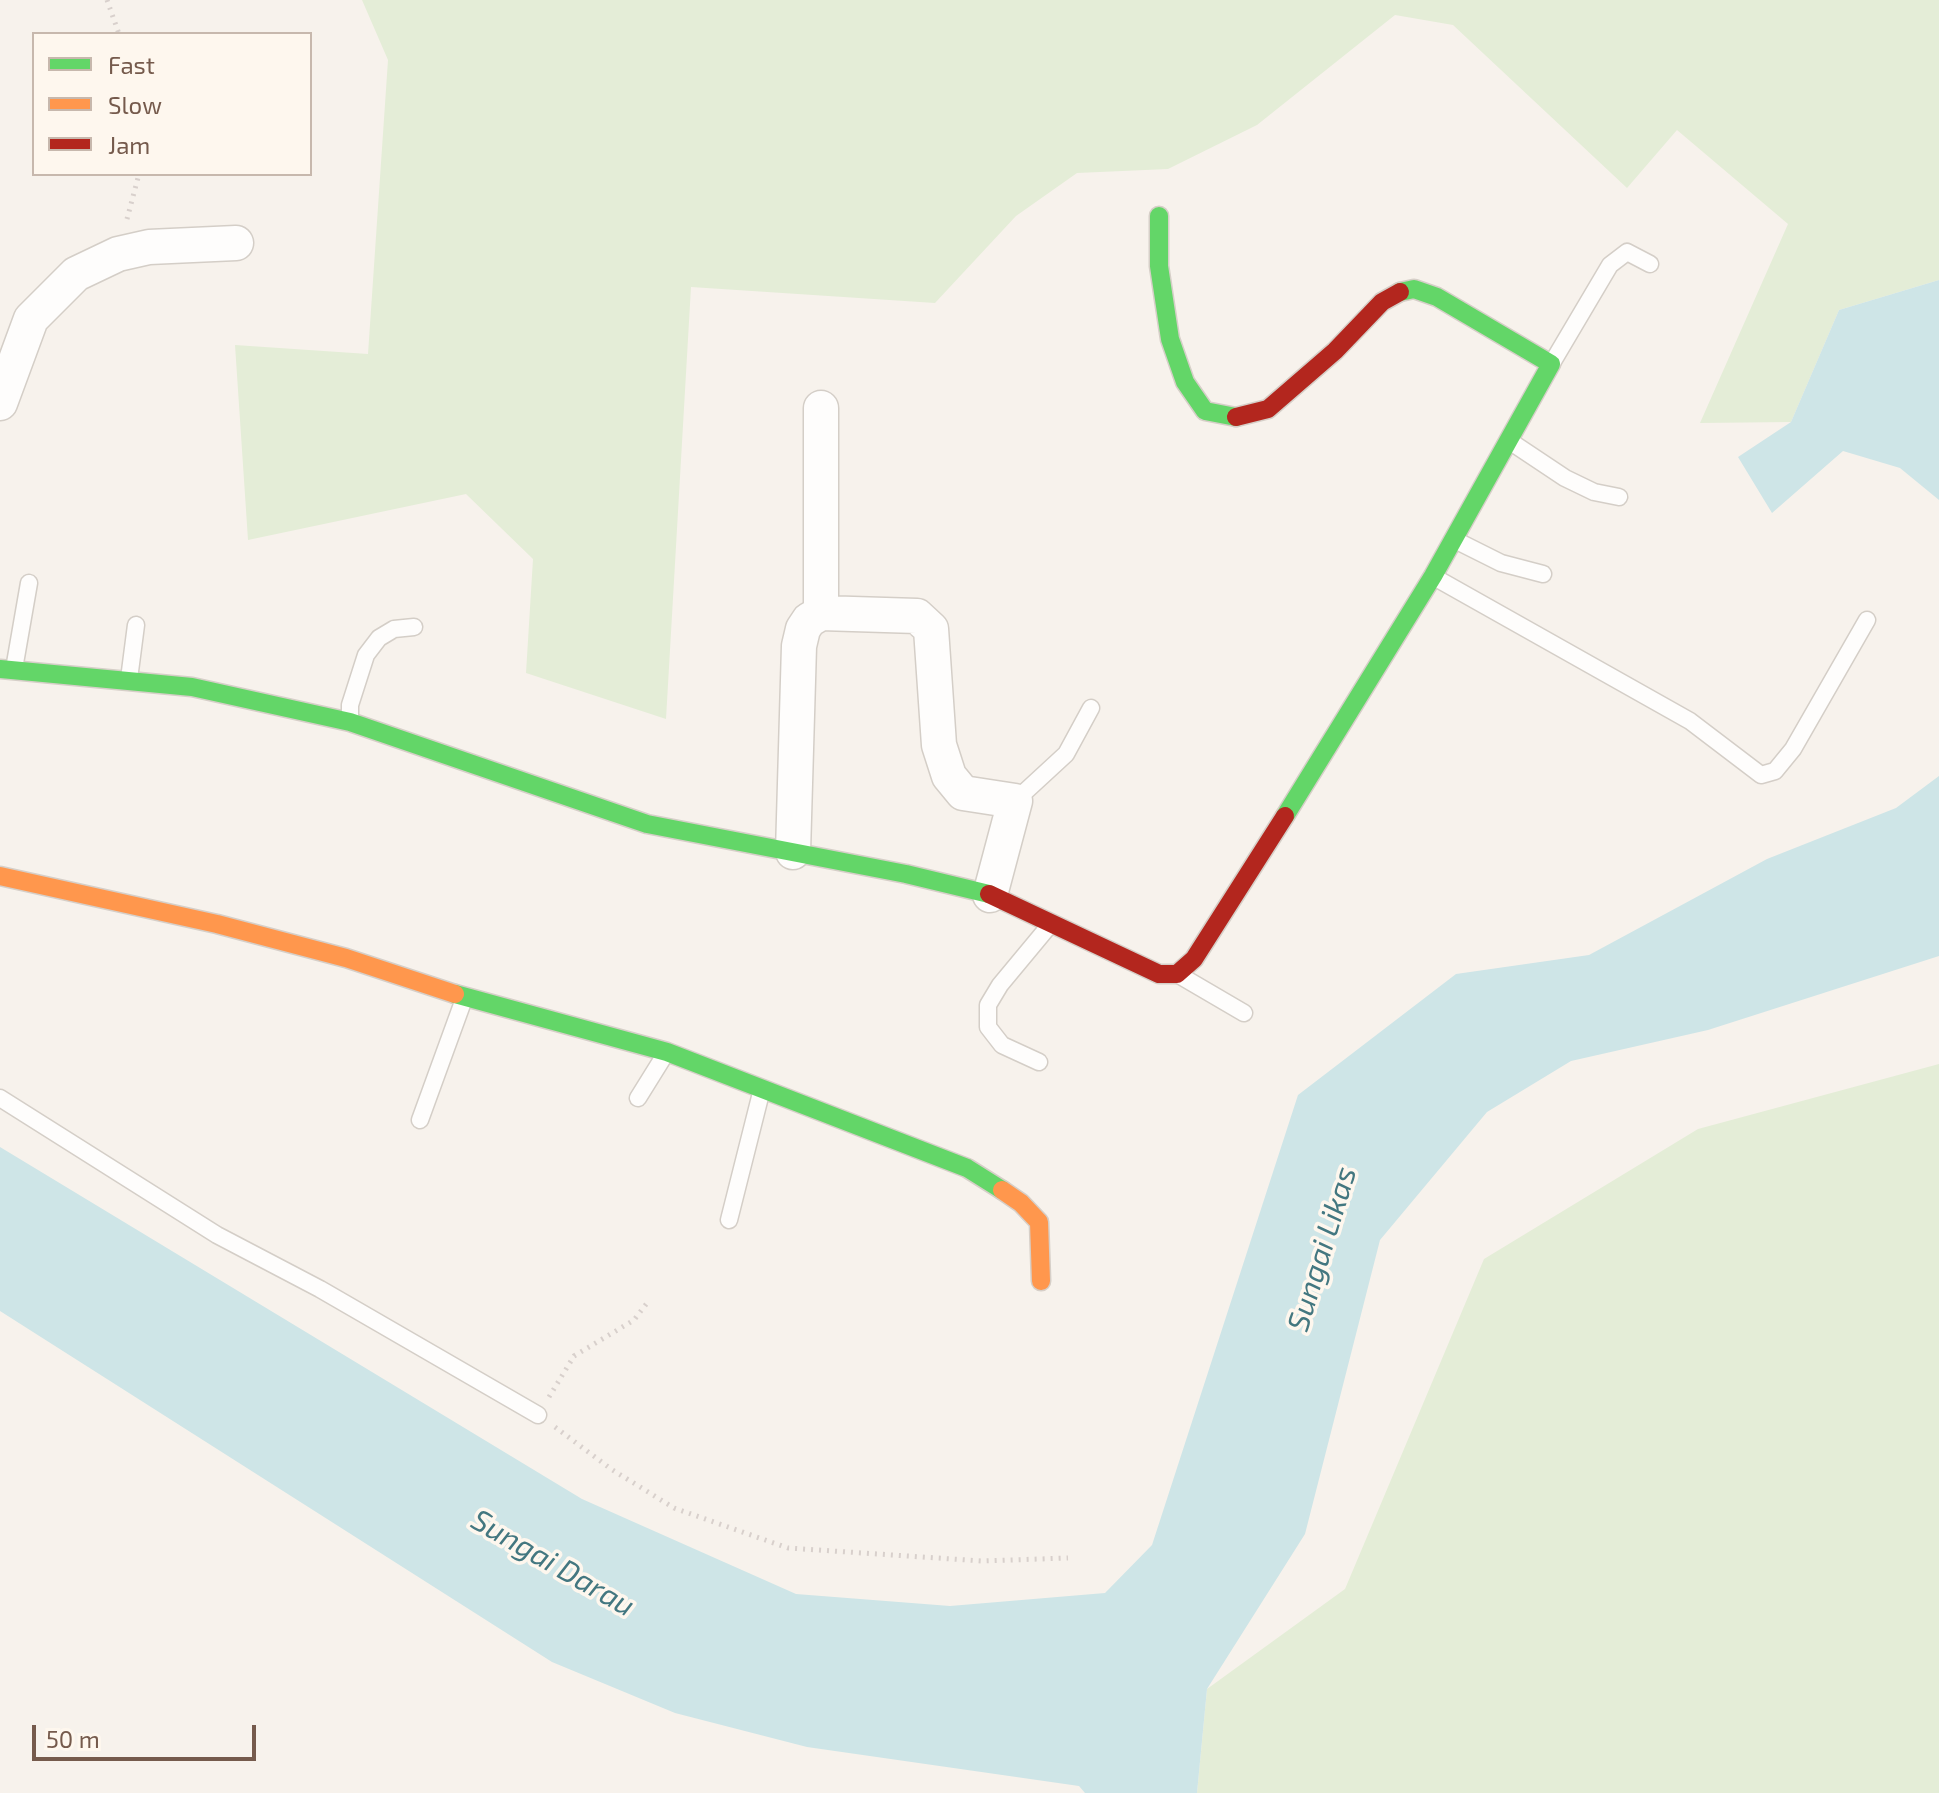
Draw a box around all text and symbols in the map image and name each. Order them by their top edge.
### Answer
legend [32,32,312,176]
text: Fast [108,50,155,79]
text: Slow [108,90,162,119]
text: Jam [108,130,150,159]
water label: Sungai Likas [1280,1162,1364,1336]
water label: Sungai Darau [465,1502,641,1624]
scale bar [36,1709,260,1759]
text: 50 m [46,1724,100,1753]

